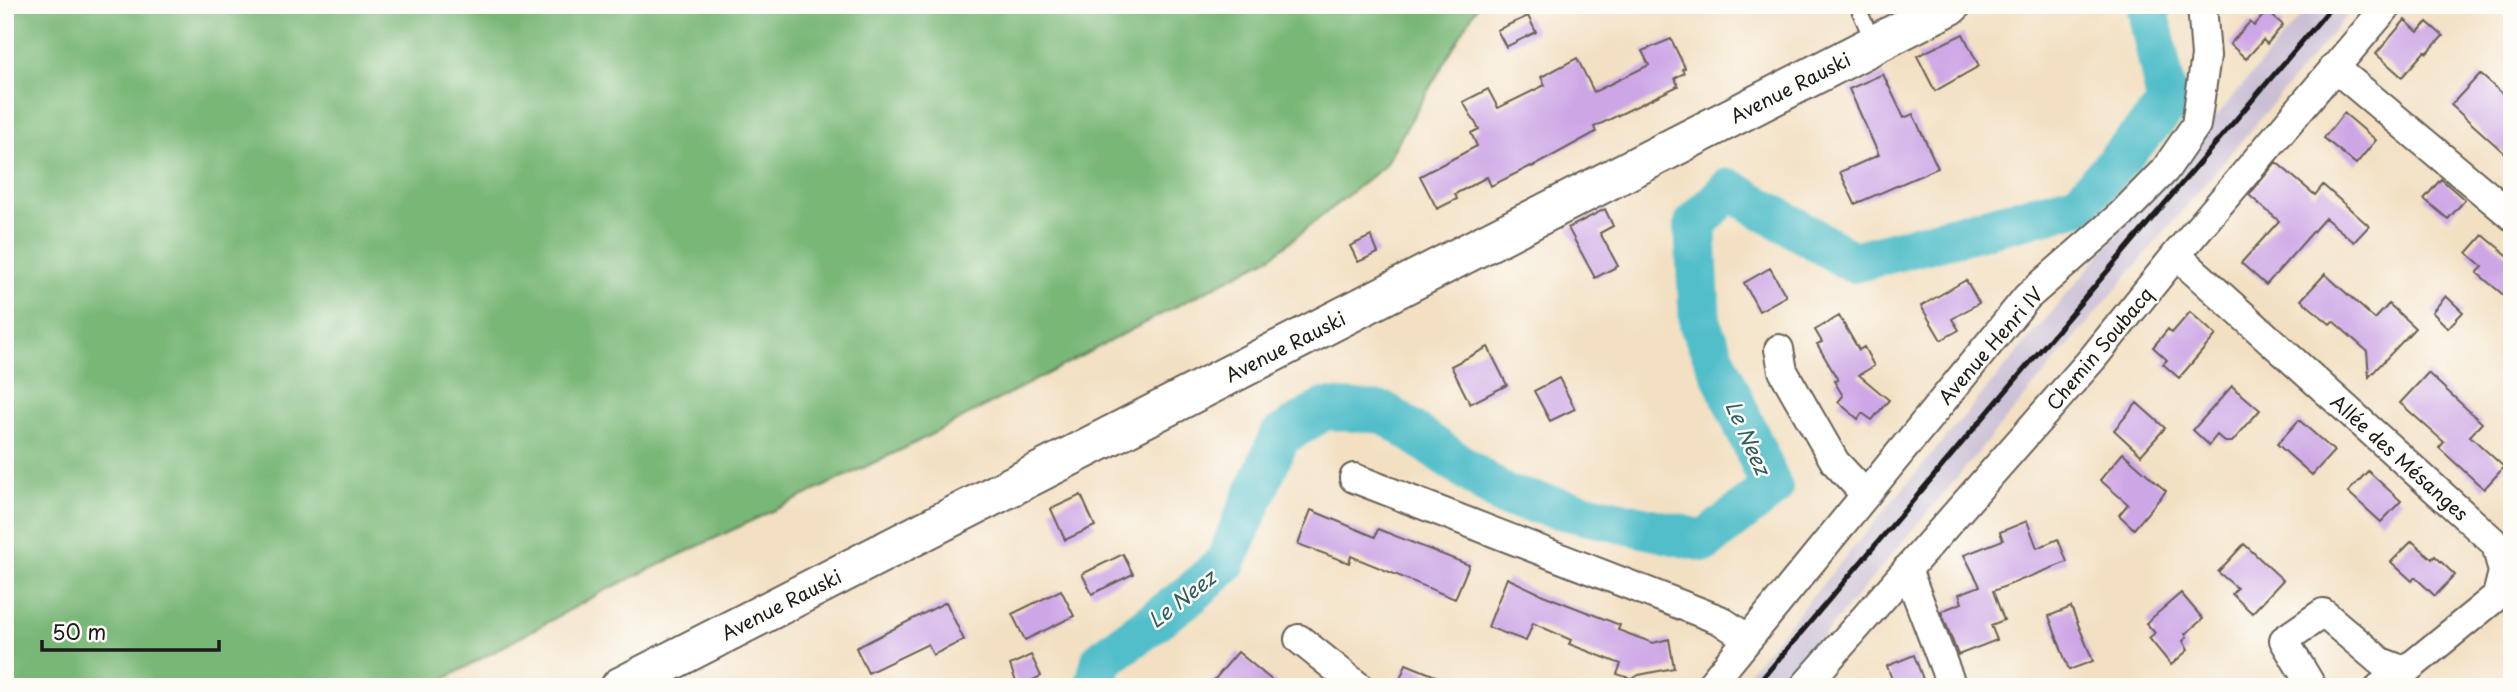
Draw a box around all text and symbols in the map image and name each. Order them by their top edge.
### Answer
street label: Avenue Rauski [1725,45,1855,129]
street label: Avenue Henri IV [1931,280,2049,410]
street label: Chemin Soubacq [2039,281,2159,415]
street label: Avenue Rauski [1220,304,1350,388]
street label: Allée des Mésanges [2325,387,2475,527]
water label: Le Neez [1718,395,1781,482]
water label: Le Neez [1140,559,1224,635]
street label: Avenue Rauski [716,562,846,646]
scale bar [42,608,219,652]
text: 50 m [52,615,106,647]

